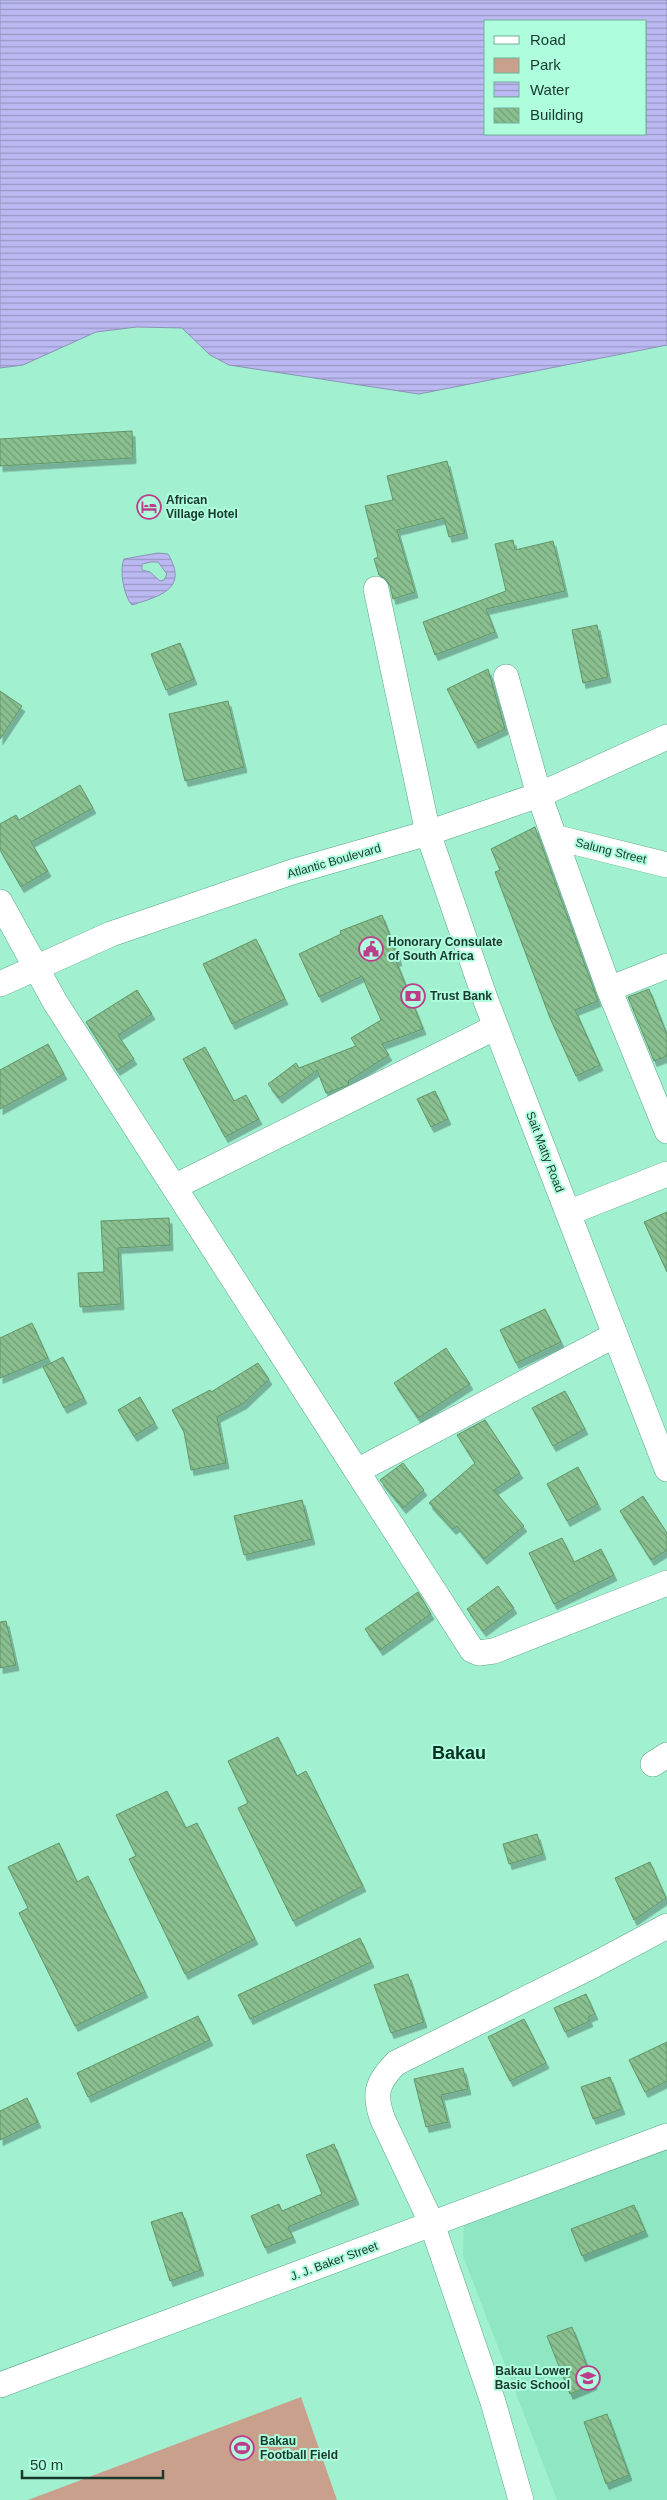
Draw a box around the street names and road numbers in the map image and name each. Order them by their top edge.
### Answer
street label: Salung Street [574,835,649,867]
street label: Atlantic Boulevard [286,841,382,881]
street label: Sait Matty Road [523,1110,567,1194]
street label: J. J. Baker Street [288,2238,380,2283]

